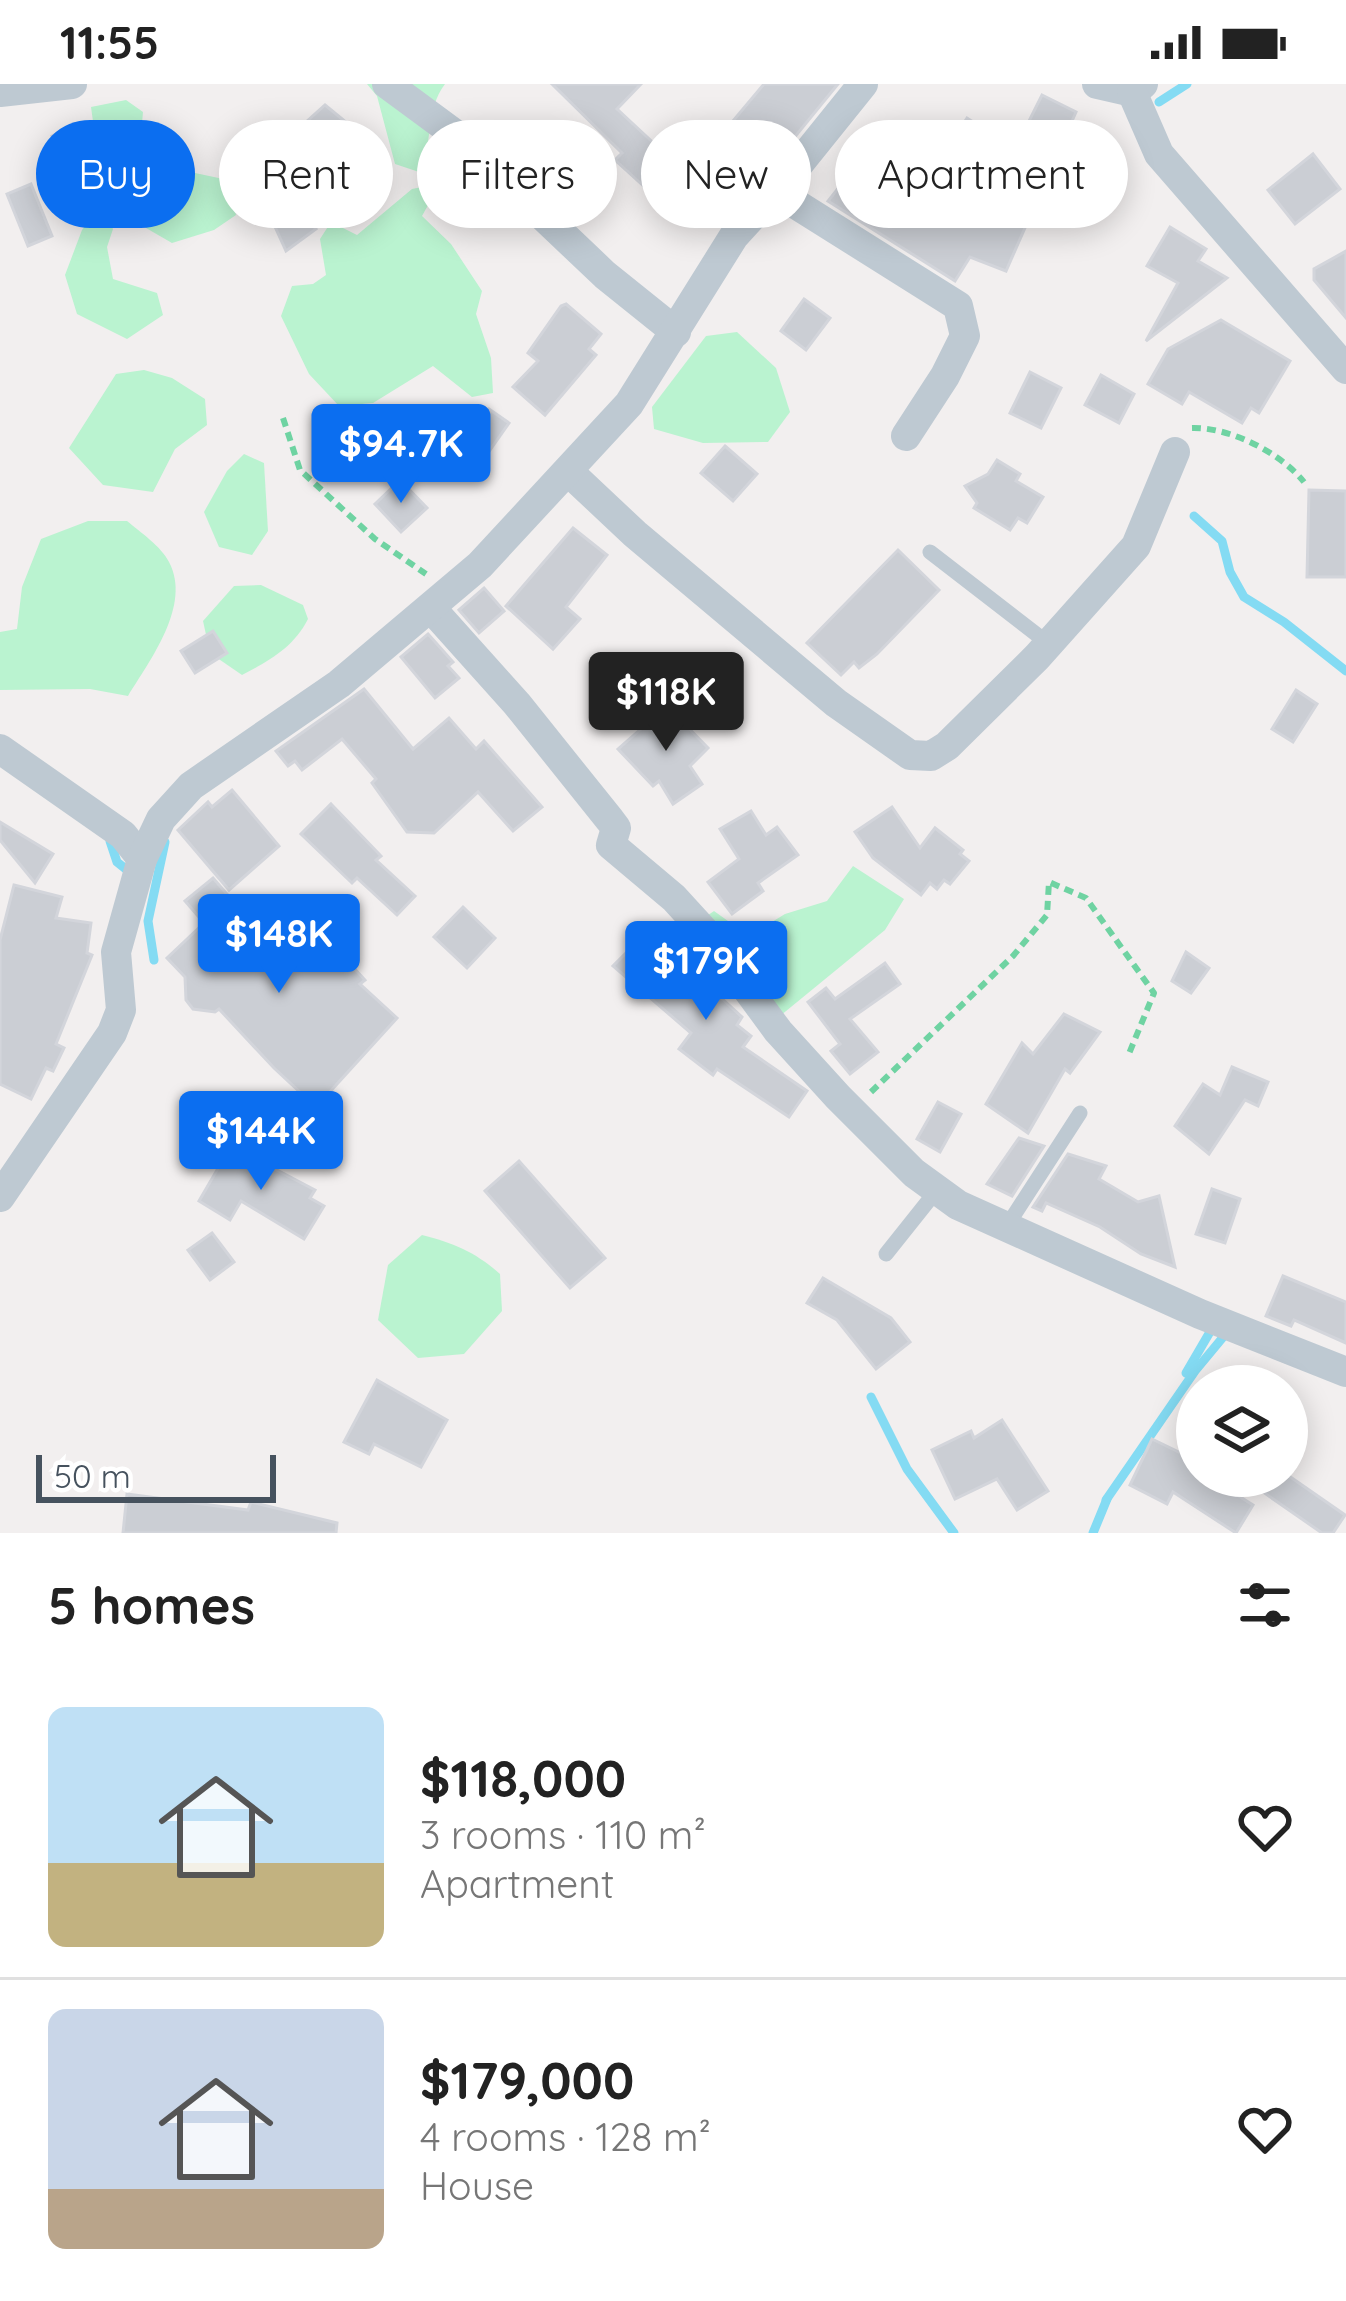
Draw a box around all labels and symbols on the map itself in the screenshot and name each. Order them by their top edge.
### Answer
pin: $94.7K [303,404,499,506]
pin: $118K [582,652,750,754]
pin: $148K [195,894,363,996]
pin: $179K [622,921,790,1023]
pin: $144K [177,1091,345,1193]
scale bar [36,1449,276,1502]

